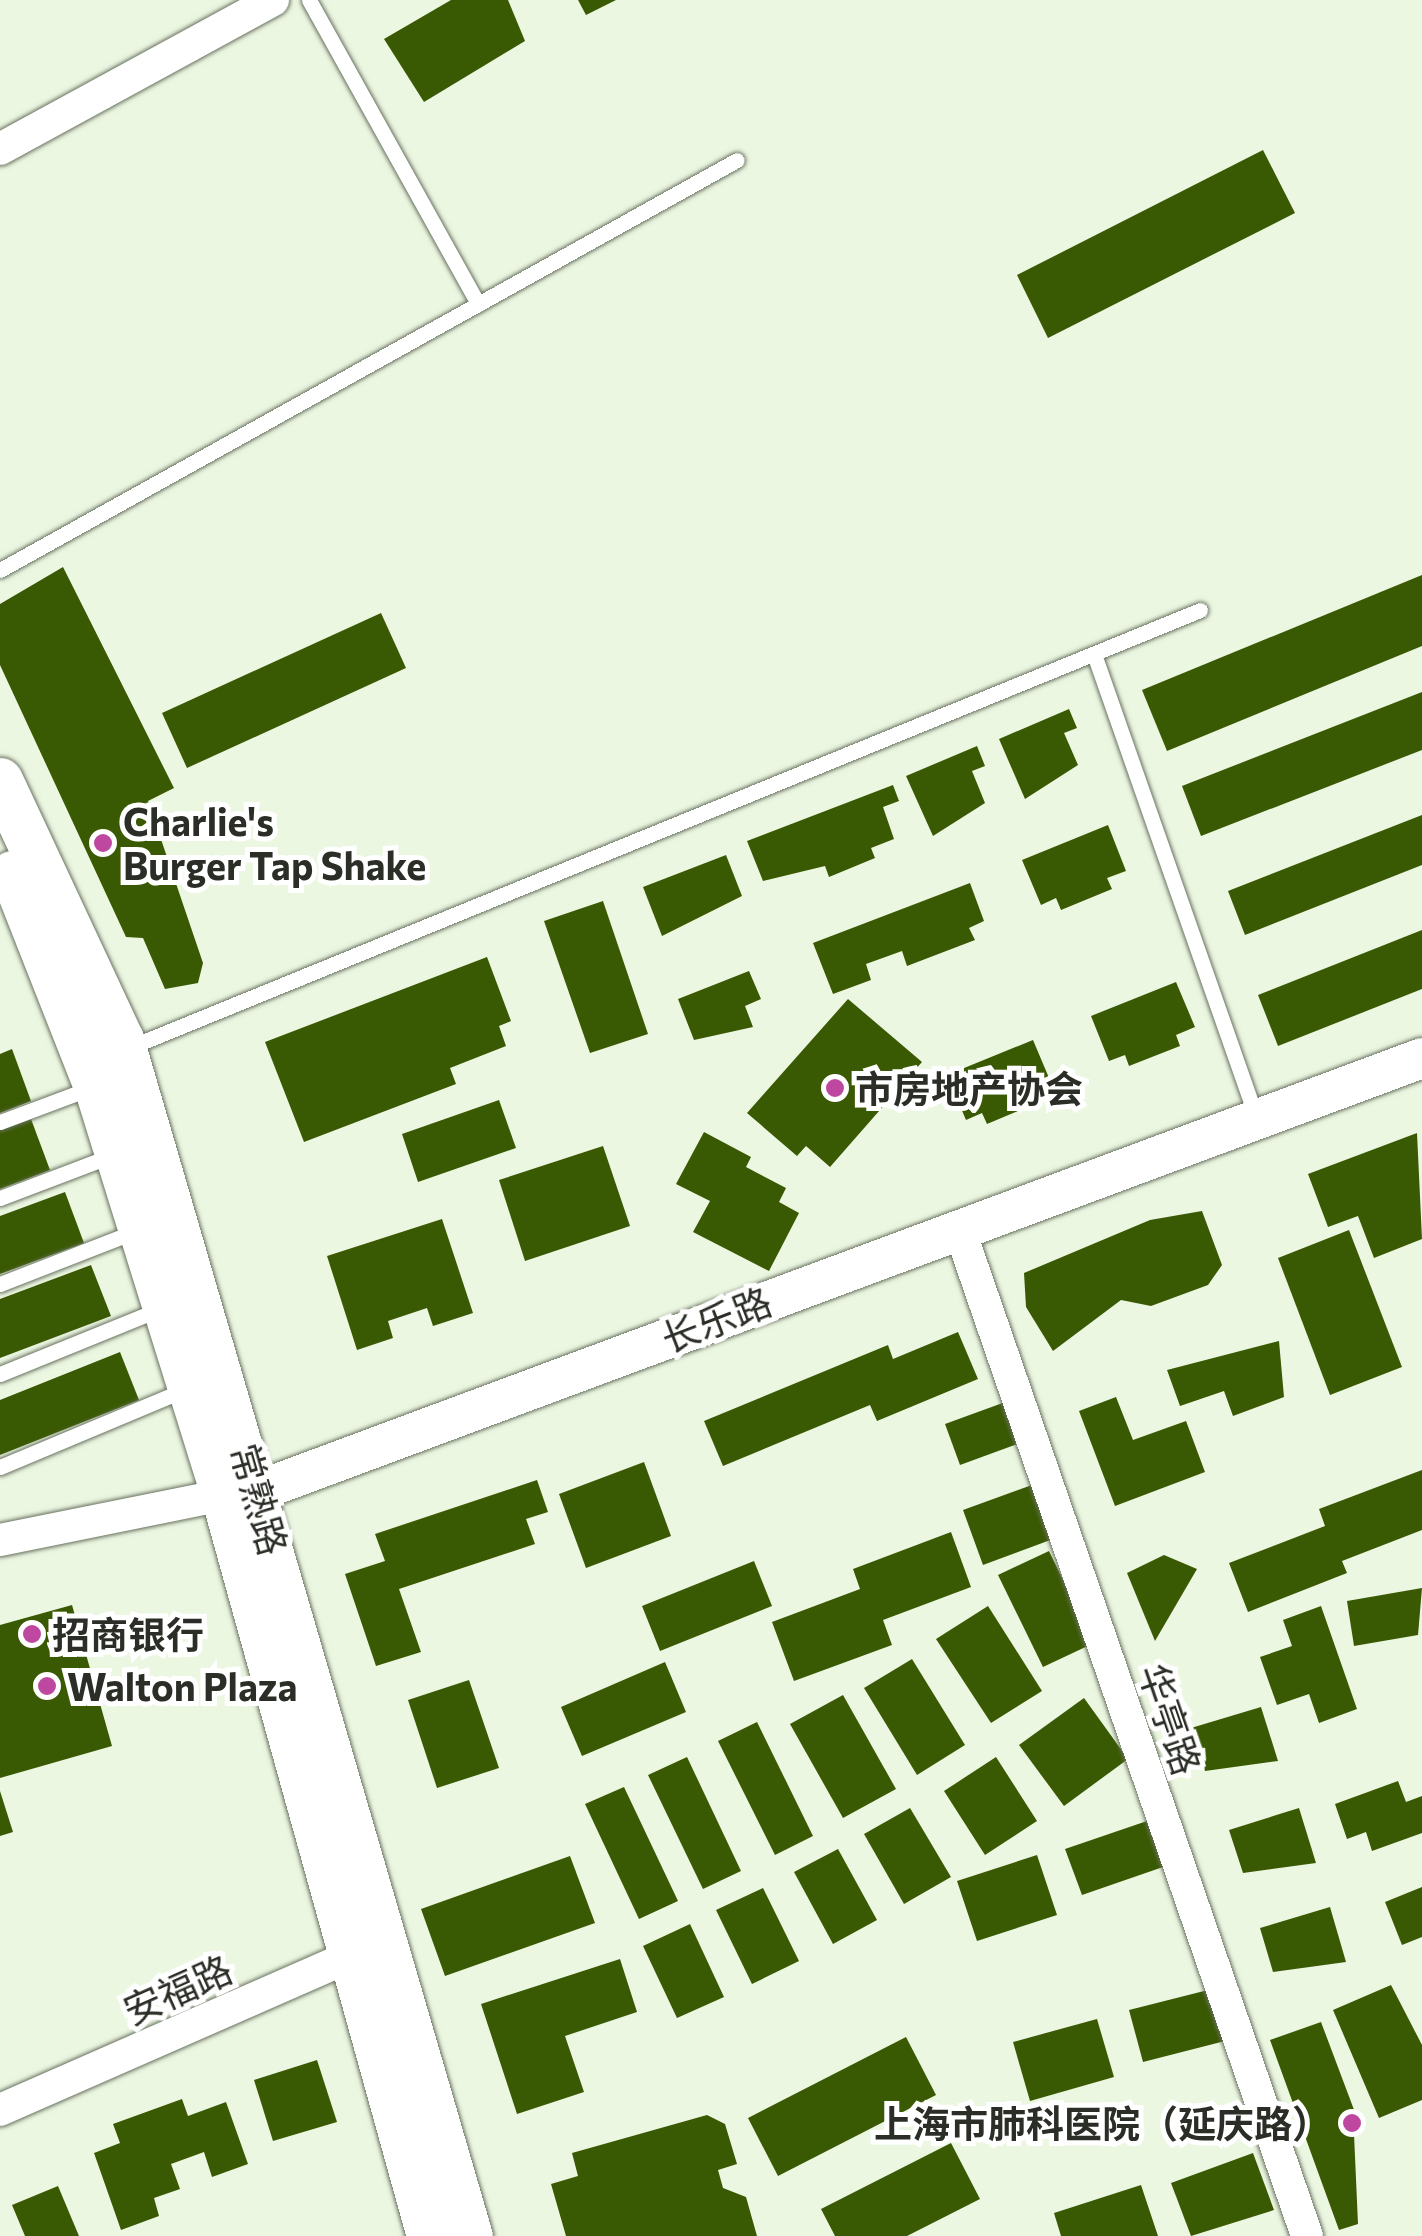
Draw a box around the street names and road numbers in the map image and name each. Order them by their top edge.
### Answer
street label: 长乐路 [655,1277,777,1361]
street label: 常熟路 [222,1438,298,1560]
street label: 华亭路 [1131,1658,1211,1780]
street label: 安福路 [116,1945,238,2033]

